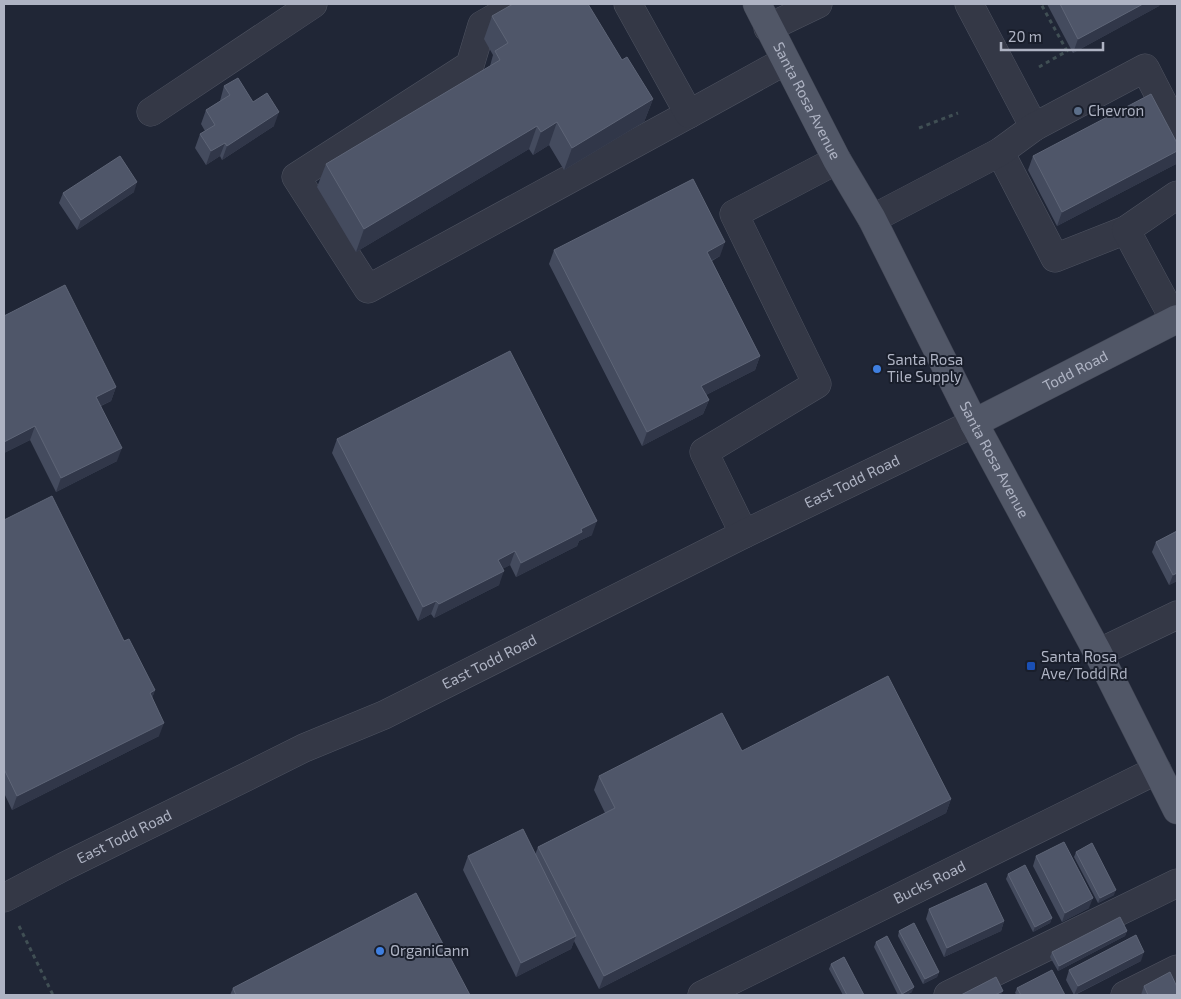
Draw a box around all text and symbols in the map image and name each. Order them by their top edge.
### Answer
scale bar [1001,20,1104,52]
text: 20 m [1008,27,1042,45]
street label: Santa Rosa Avenue [770,39,845,162]
place label: Chevron [1088,101,1144,119]
marker: Chevron [1072,105,1084,117]
street label: Todd Road [1039,346,1111,394]
place label: Santa Rosa Tile Supply [887,350,963,385]
marker: Santa Rosa Tile Supply [871,363,883,375]
street label: Santa Rosa Avenue [957,398,1033,521]
street label: East Todd Road [801,450,902,512]
street label: East Todd Road [439,630,539,692]
place label: Santa Rosa Ave/Todd Rd [1041,647,1128,682]
marker: Santa Rosa Ave/Todd Rd [1025,660,1037,672]
street label: East Todd Road [73,805,174,867]
street label: Bucks Road [890,856,968,907]
place label: OrganiCann [390,941,469,959]
marker: OrganiCann [374,945,386,957]

